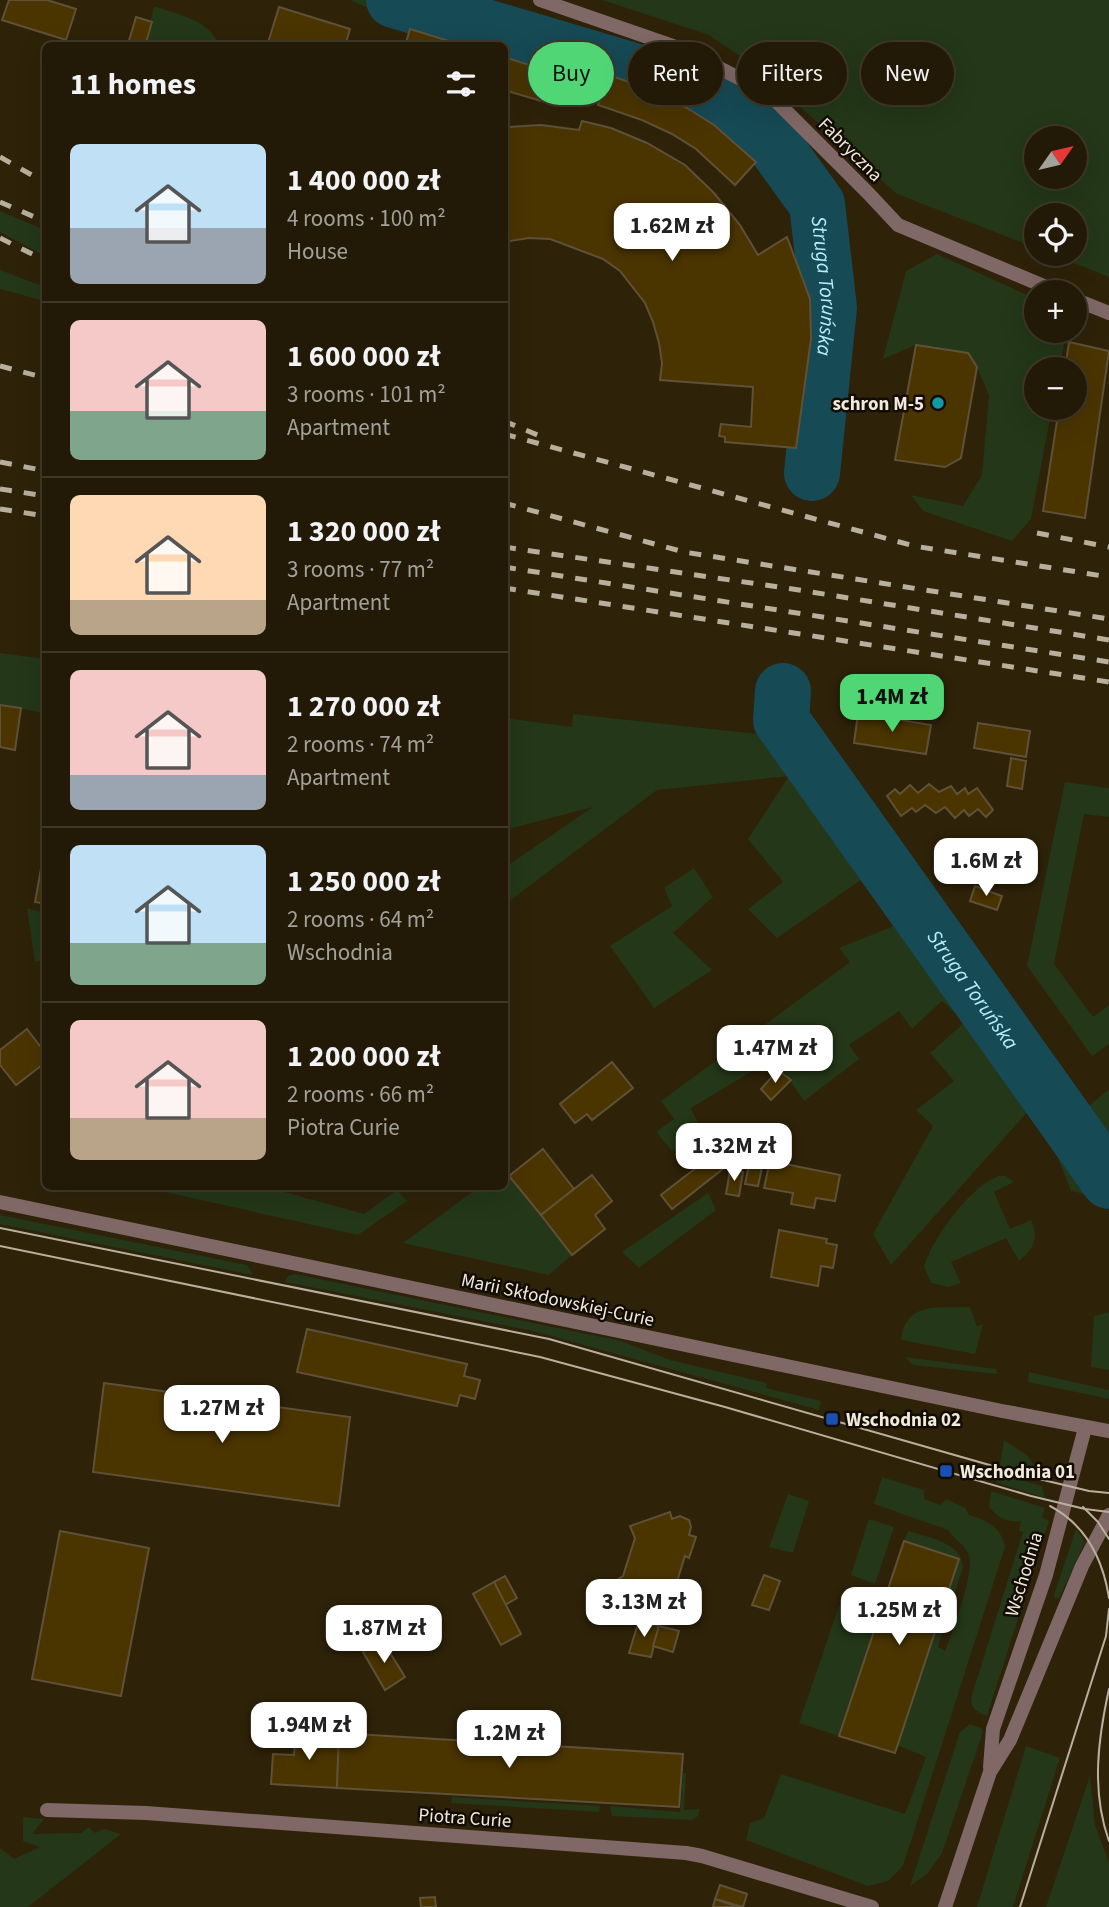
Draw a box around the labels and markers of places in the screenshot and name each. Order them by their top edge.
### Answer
pin: 1.62M zł [600,204,744,263]
place label: schron M-5 [832,391,924,418]
marker: schron M-5 [930,395,946,411]
pin: 1.4M zł [827,674,957,734]
pin: 1.6M zł [921,838,1051,898]
pin: 1.47M zł [703,1026,847,1085]
pin: 1.32M zł [662,1124,806,1183]
pin: 1.27M zł [150,1386,294,1445]
place label: Wschodnia 02 [846,1407,961,1434]
marker: Wschodnia 02 [824,1411,840,1427]
place label: Wschodnia 01 [960,1459,1075,1486]
marker: Wschodnia 01 [938,1463,954,1479]
pin: 3.13M zł [572,1580,716,1639]
pin: 1.25M zł [827,1588,971,1647]
pin: 1.87M zł [312,1606,456,1665]
pin: 1.94M zł [237,1702,381,1762]
pin: 1.2M zł [444,1710,574,1770]

